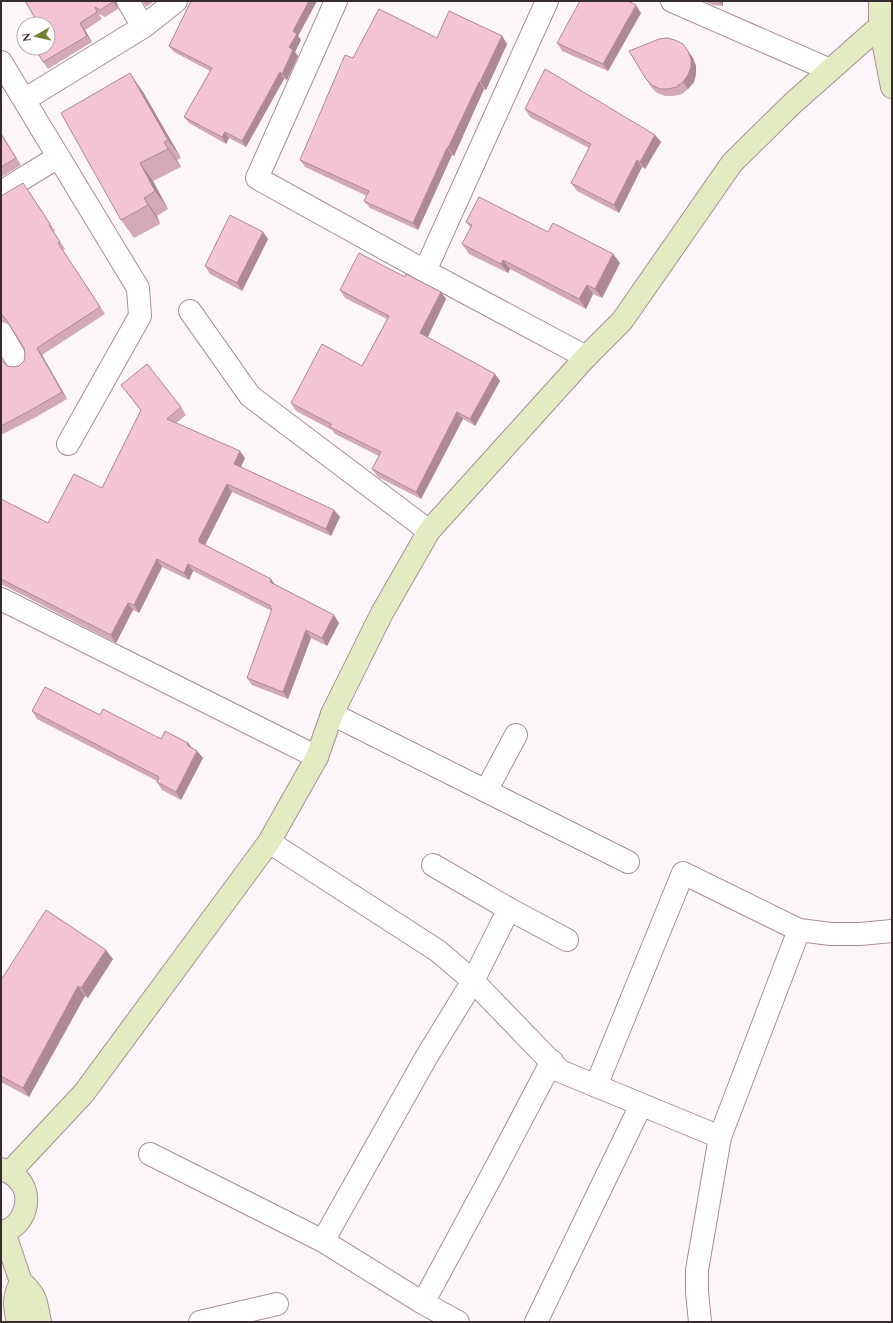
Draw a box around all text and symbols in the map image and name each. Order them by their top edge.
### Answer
north arrow [16,16,56,56]
text: N [18,32,36,43]

